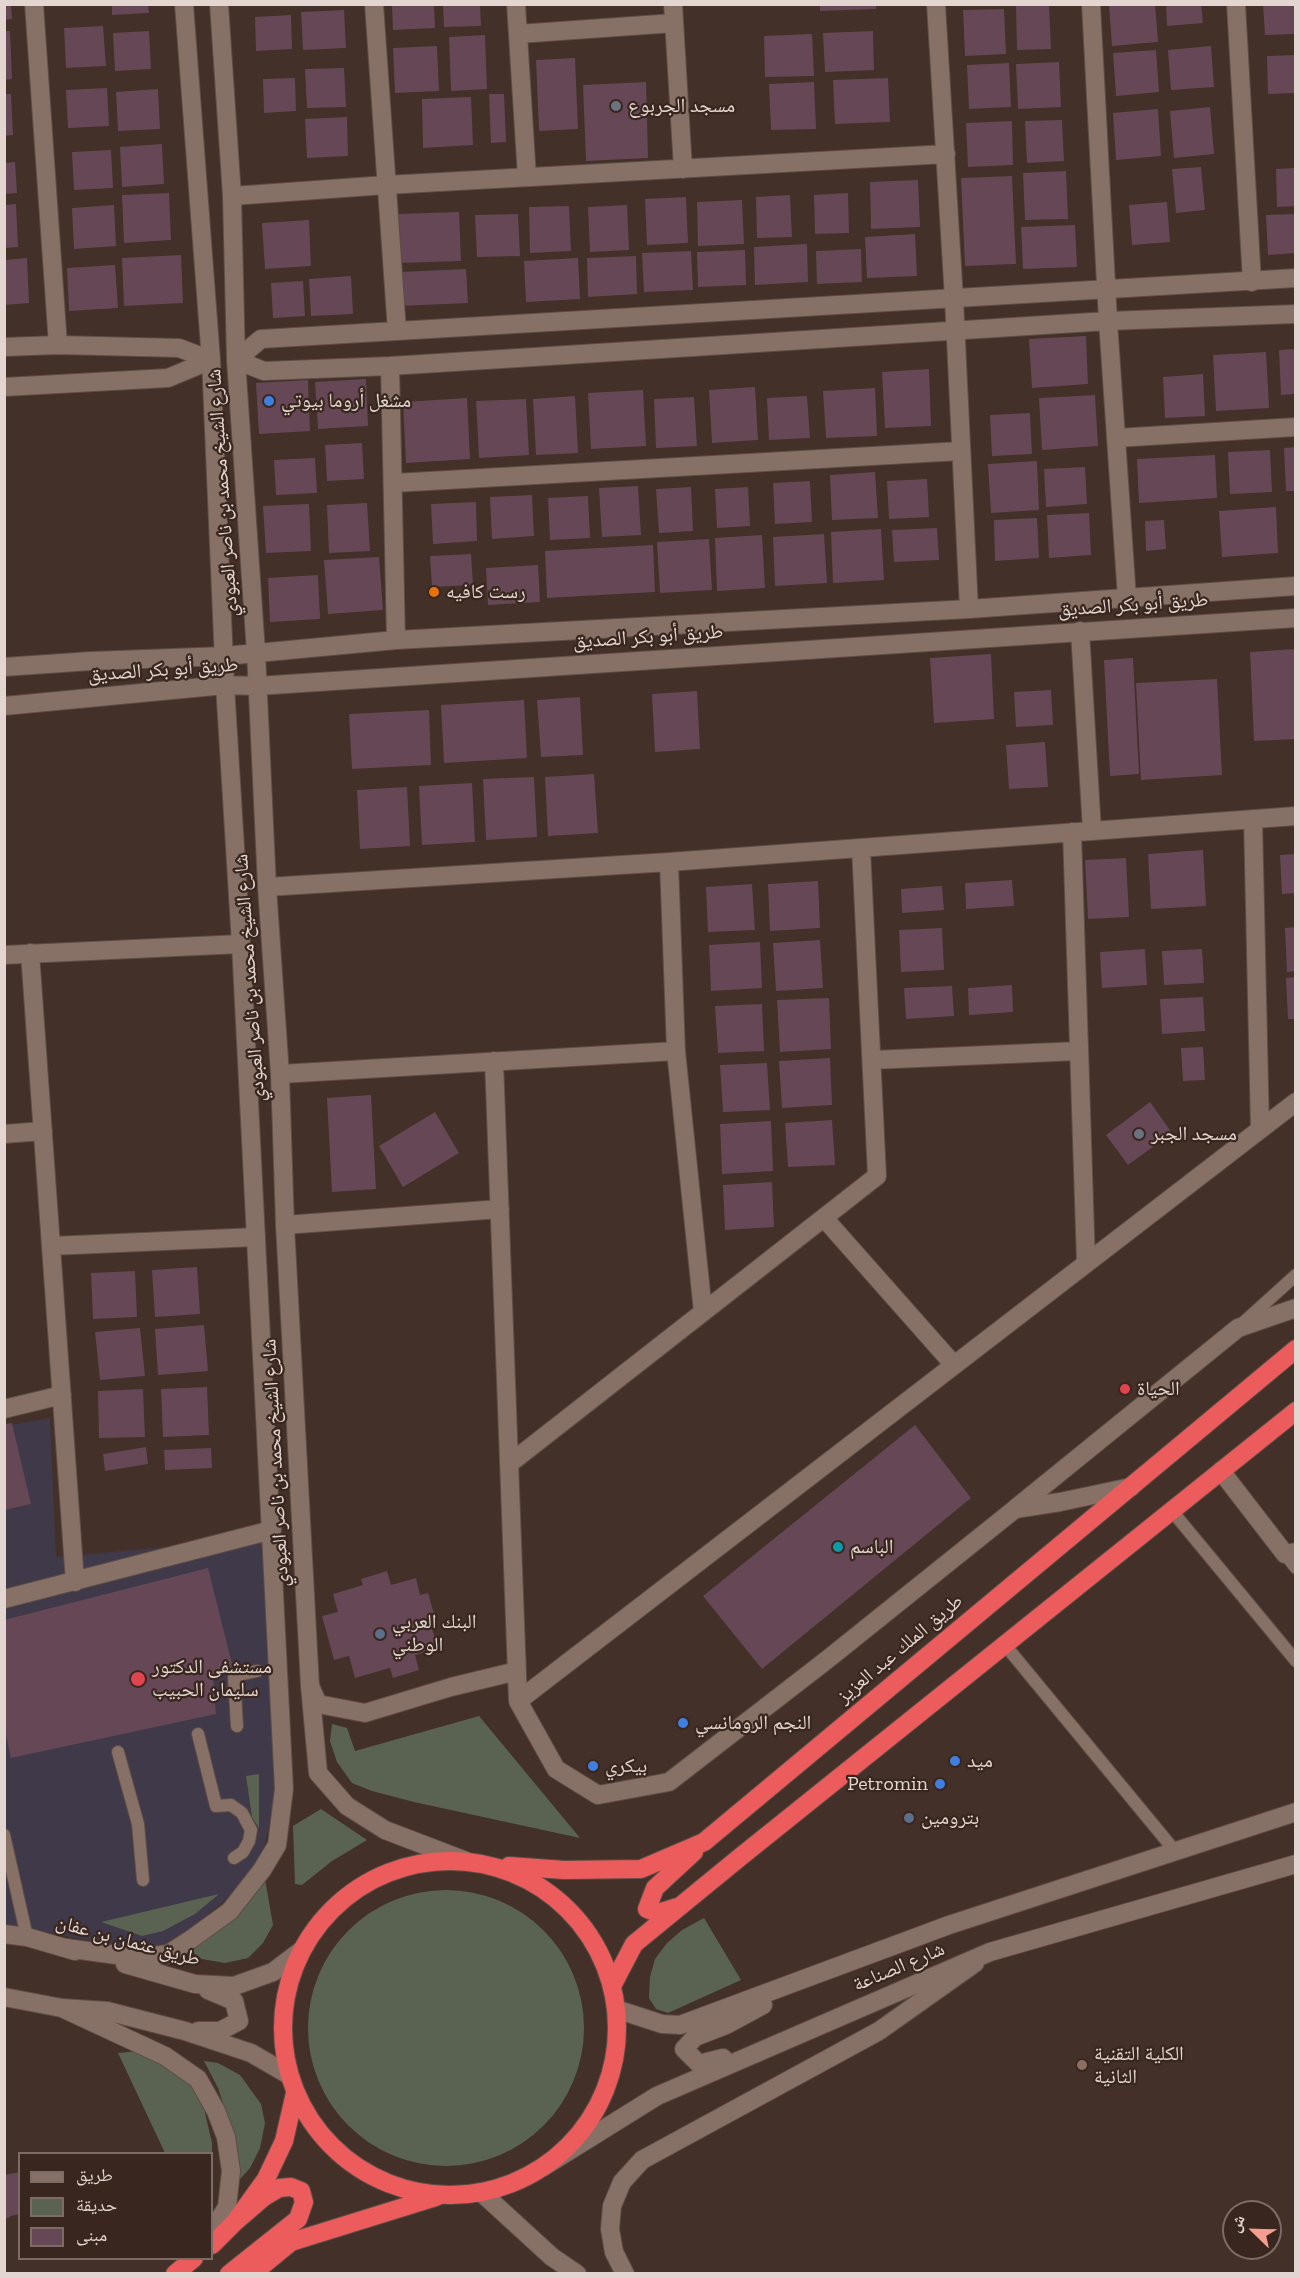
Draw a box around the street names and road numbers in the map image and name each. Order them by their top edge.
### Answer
street label: شارع الشيخ محمد بن ناصر العبودي [202,368,244,618]
street label: طريق أبو بكر الصديق [1057,588,1209,622]
street label: طريق أبو بكر الصديق [572,620,724,654]
street label: طريق أبو بكر الصديق [87,653,239,687]
street label: شارع الشيخ محمد بن ناصر العبودي [229,853,271,1103]
street label: شارع الشيخ محمد بن ناصر العبودي [258,1338,294,1588]
street label: طريق الملك عبد العزيز [832,1589,968,1709]
street label: طريق عثمان بن عفان [53,1910,203,1972]
street label: شارع الصناعة [850,1937,948,1997]

